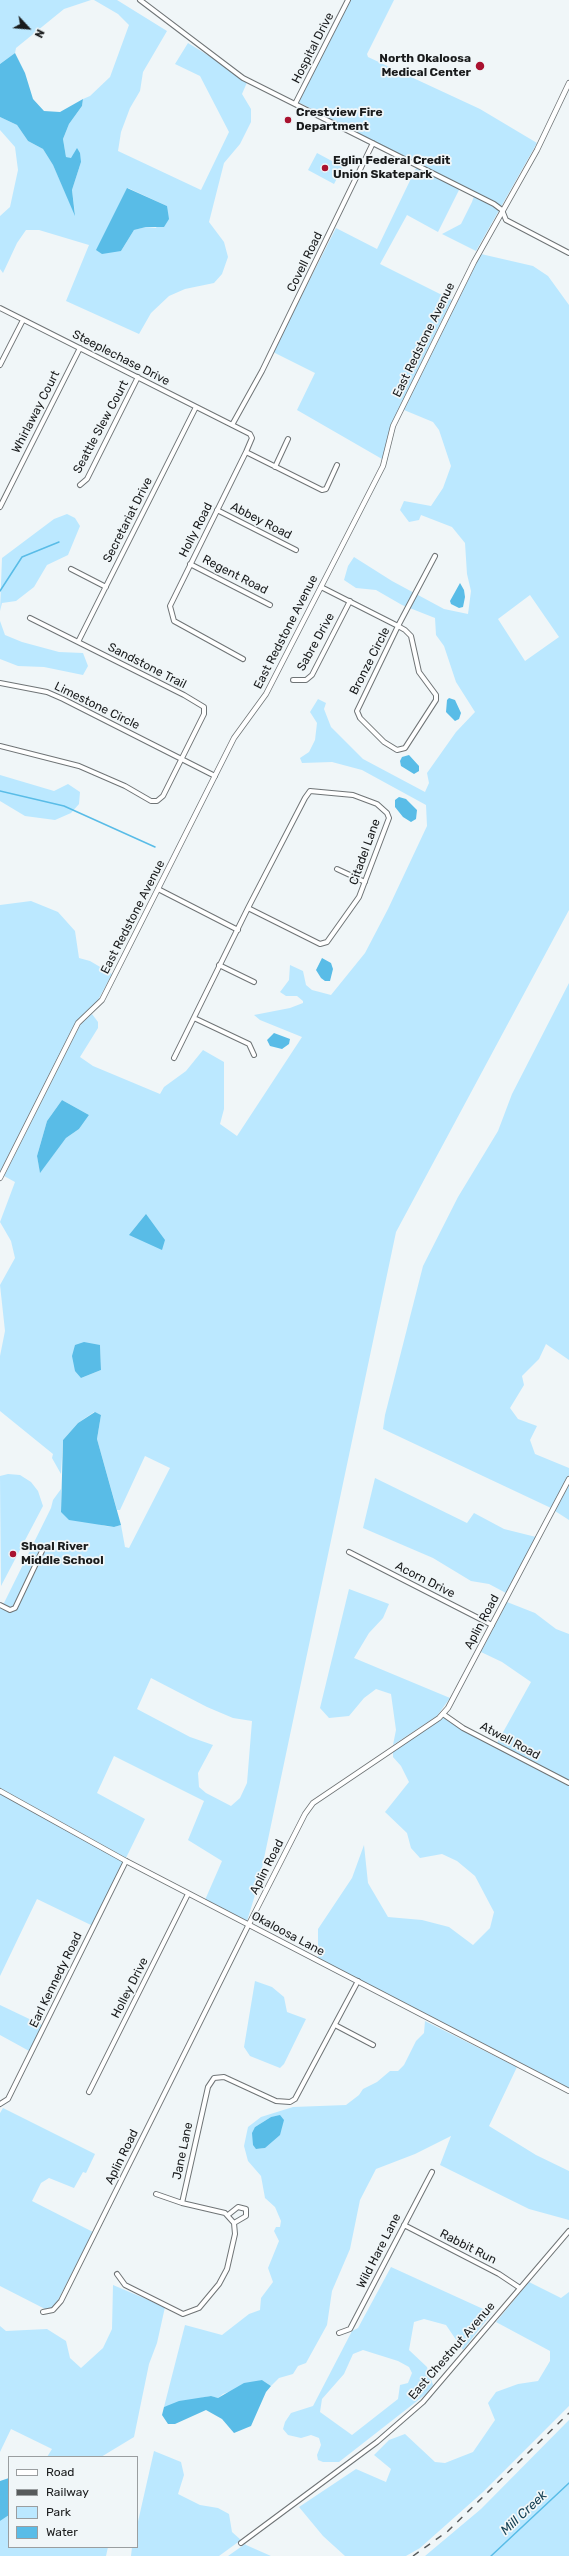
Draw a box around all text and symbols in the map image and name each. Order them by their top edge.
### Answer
north arrow [8,8,48,48]
street label: Hospital Drive [289,10,337,86]
text: N [32,27,47,40]
place label: North Okaloosa Medical Center [379,52,471,80]
marker: North Okaloosa Medical Center [474,60,486,72]
place label: Crestview Fire Department [296,106,383,134]
marker: Crestview Fire Department [283,115,293,125]
place label: Eglin Federal Credit Union Skatepark [333,154,450,182]
marker: Eglin Federal Credit Union Skatepark [320,163,330,173]
street label: Covell Road [284,230,326,294]
street label: East Redstone Avenue [390,280,458,400]
street label: Steeplechase Drive [70,327,172,389]
street label: Whirlaway Court [9,368,63,456]
street label: Seattle Slew Court [70,378,132,476]
street label: Secretariat Drive [100,475,156,565]
street label: Abbey Road [228,499,294,543]
street label: Holly Road [176,500,216,560]
street label: Regent Road [200,552,270,598]
street label: East Redstone Avenue [251,573,321,691]
street label: Sabre Drive [294,610,338,674]
street label: Bronze Circle [347,625,393,697]
street label: Sandstone Trail [105,640,189,692]
street label: Limestone Circle [52,679,142,733]
street label: Citadel Lane [346,817,384,887]
street label: East Redstone Avenue [98,858,168,976]
place label: Shoal River Middle School [21,1540,104,1568]
marker: Shoal River Middle School [8,1549,18,1559]
street label: Acorn Drive [393,1559,457,1601]
street label: Aplin Road [462,1592,502,1652]
street label: Atwell Road [478,1719,542,1763]
street label: Aplin Road [247,1837,287,1897]
street label: Okaloosa Lane [249,1909,327,1959]
street label: Earl Kennedy Road [27,1930,85,2030]
street label: Holley Drive [109,1955,151,2021]
street label: Jane Lane [170,2121,196,2181]
street label: Aplin Road [102,2127,142,2187]
street label: Wild Hare Lane [354,2211,404,2291]
street label: Rabbit Run [437,2227,499,2267]
street label: East Chestnut Avenue [406,2299,498,2403]
legend [8,2456,138,2548]
text: Road [46,2465,74,2479]
text: Railway [46,2485,89,2499]
water label: Mill Creek [498,2488,550,2538]
text: Park [46,2505,71,2519]
text: Water [46,2525,78,2539]

